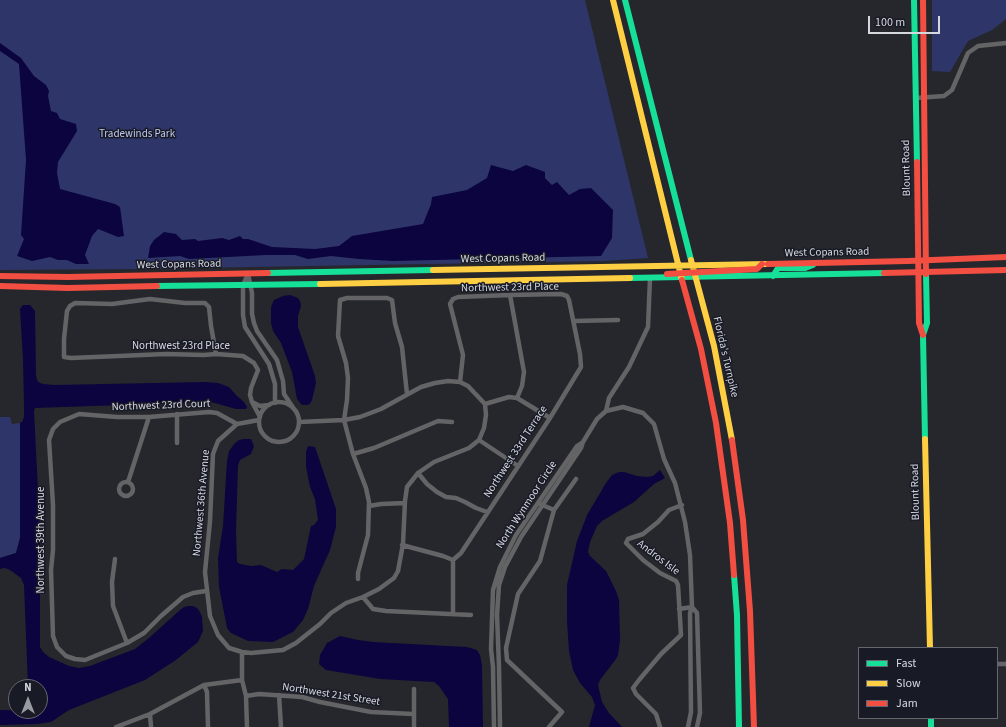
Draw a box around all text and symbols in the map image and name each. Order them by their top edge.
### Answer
scale bar [870,8,942,34]
text: 100 m [875,14,905,31]
park label: Tradewinds Park [99,128,175,142]
street label: Blount Road [900,140,914,196]
street label: West Copans Road [785,246,869,260]
street label: West Copans Road [461,252,545,266]
street label: West Copans Road [137,258,221,272]
street label: Northwest 23rd Place [461,281,559,295]
street label: Florida's Turnpike [709,315,741,399]
street label: Northwest 23rd Place [132,340,230,354]
street label: Northwest 23rd Court [111,398,211,414]
street label: Northwest 33rd Terrace [481,404,551,500]
street label: Northwest 36th Avenue [191,449,213,557]
street label: North Wynmoor Circle [494,459,560,551]
street label: Blount Road [909,464,923,520]
street label: Northwest 39th Avenue [35,487,49,593]
street label: Andros Isle [634,538,682,578]
legend [858,647,998,719]
text: Fast [896,655,916,672]
text: Slow [896,675,921,692]
north arrow [8,679,48,719]
text: N [24,680,32,695]
street label: Northwest 21st Street [281,681,381,709]
text: Jam [896,695,918,712]

